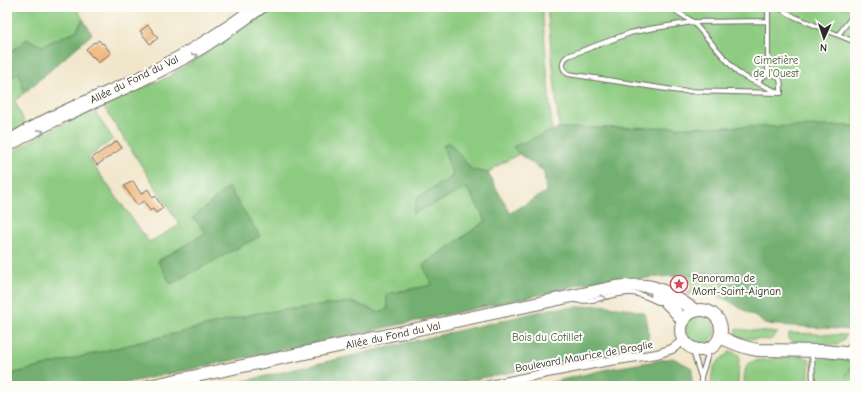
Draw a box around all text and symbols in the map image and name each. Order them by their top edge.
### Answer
north arrow [804,18,844,58]
text: N [820,41,827,54]
street label: Allée du Fond du Val [88,52,180,106]
one-way arrow [191,53,198,61]
park label: Cimetière de l'Ouest [753,54,800,80]
one-way arrow [37,129,44,137]
place label: Panorama de Mont-Saint-Aignan [692,272,781,298]
place icon: Panorama de Mont-Saint-Aignan [669,274,689,294]
one-way arrow [600,294,606,302]
street label: Allée du Fond du Val [344,319,442,352]
park label: Bois du Cotillet [512,331,583,344]
street label: Boulevard Maurice de Broglie [514,338,654,375]

